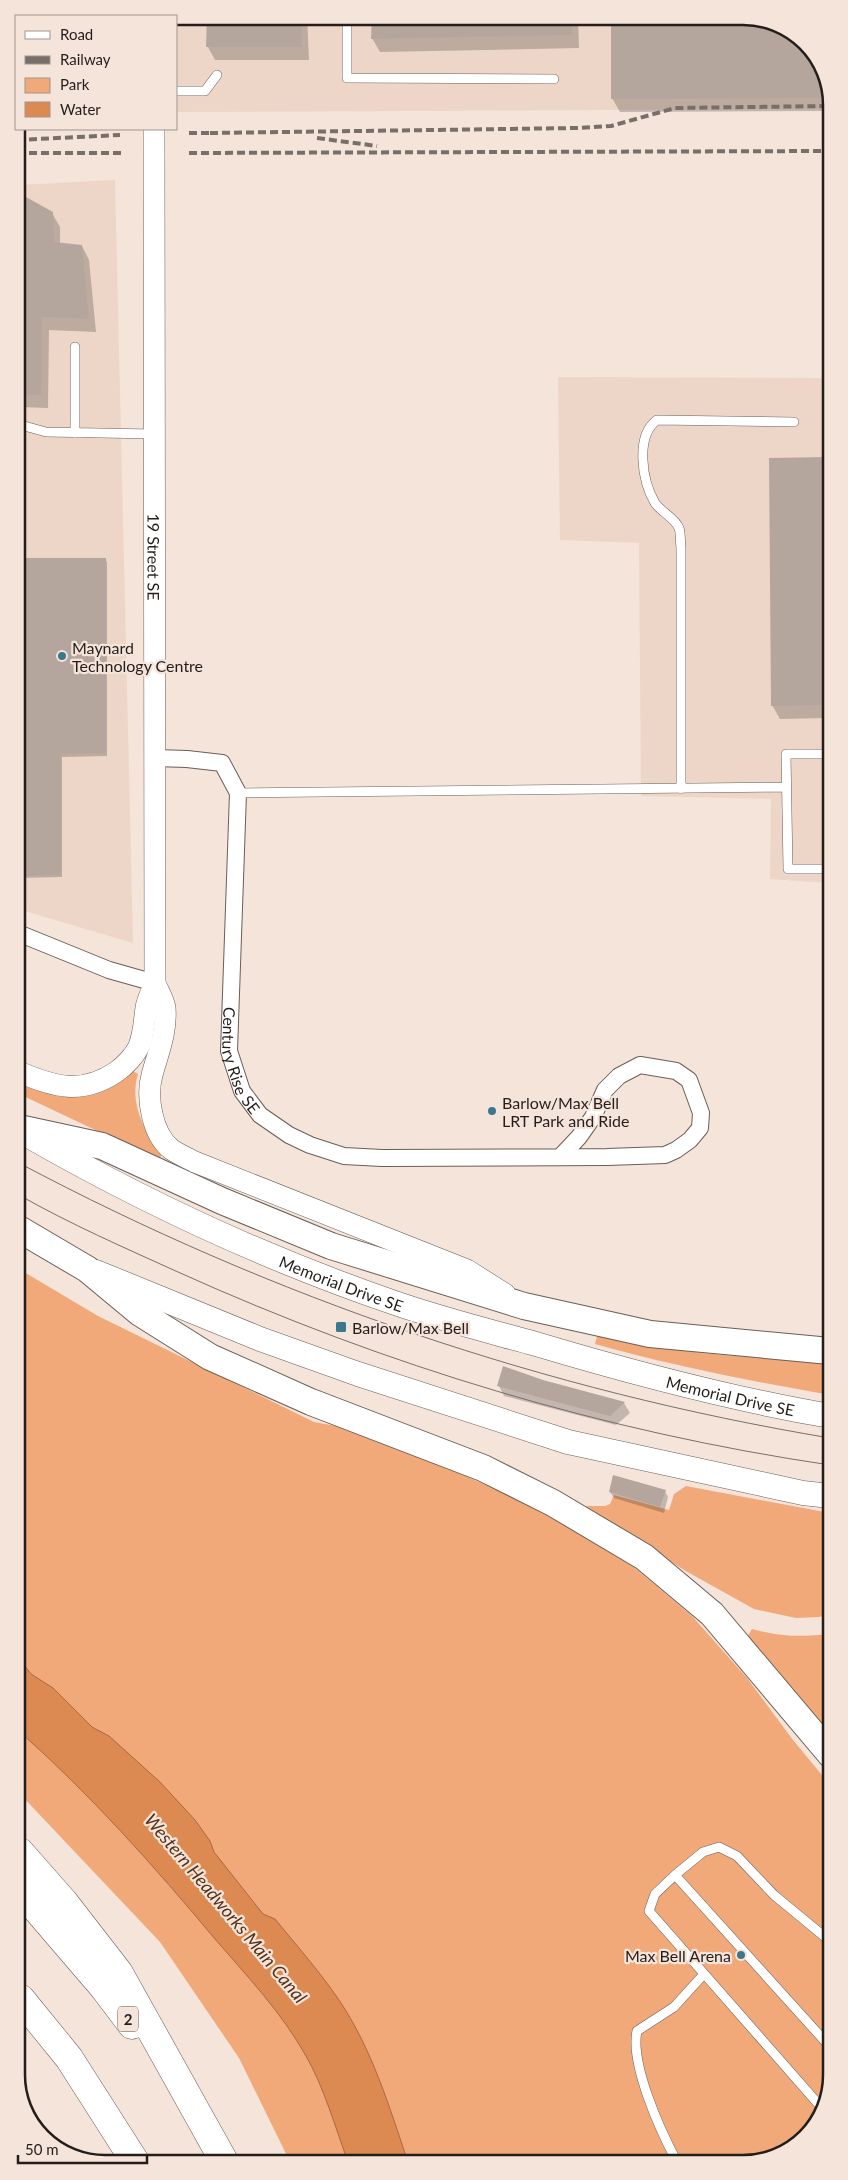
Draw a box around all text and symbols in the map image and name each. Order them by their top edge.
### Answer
legend [15,15,178,130]
text: Road [60,25,93,43]
text: Railway [60,50,111,68]
text: Park [60,75,90,93]
text: Water [60,100,101,118]
street label: 19 Street SE [145,514,164,600]
place label: Maynard Technology Centre [72,638,203,675]
marker: Maynard Technology Centre [56,650,68,662]
street label: Century Rise SE [219,1007,265,1117]
place label: Barlow/Max Bell LRT Park and Ride [502,1093,629,1130]
marker: Barlow/Max Bell LRT Park and Ride [486,1105,498,1117]
street label: Memorial Drive SE [277,1251,406,1315]
place label: Barlow/Max Bell [352,1318,469,1337]
marker: Barlow/Max Bell [334,1320,348,1334]
street label: Memorial Drive SE [664,1371,796,1419]
water label: Western Headworks Main Canal [140,1809,312,2007]
place label: Max Bell Arena [625,1946,731,1965]
marker: Max Bell Arena [735,1949,747,1961]
road number: 2 [118,2006,138,2032]
scale bar [18,2132,146,2164]
text: 50 m [25,2140,59,2158]

